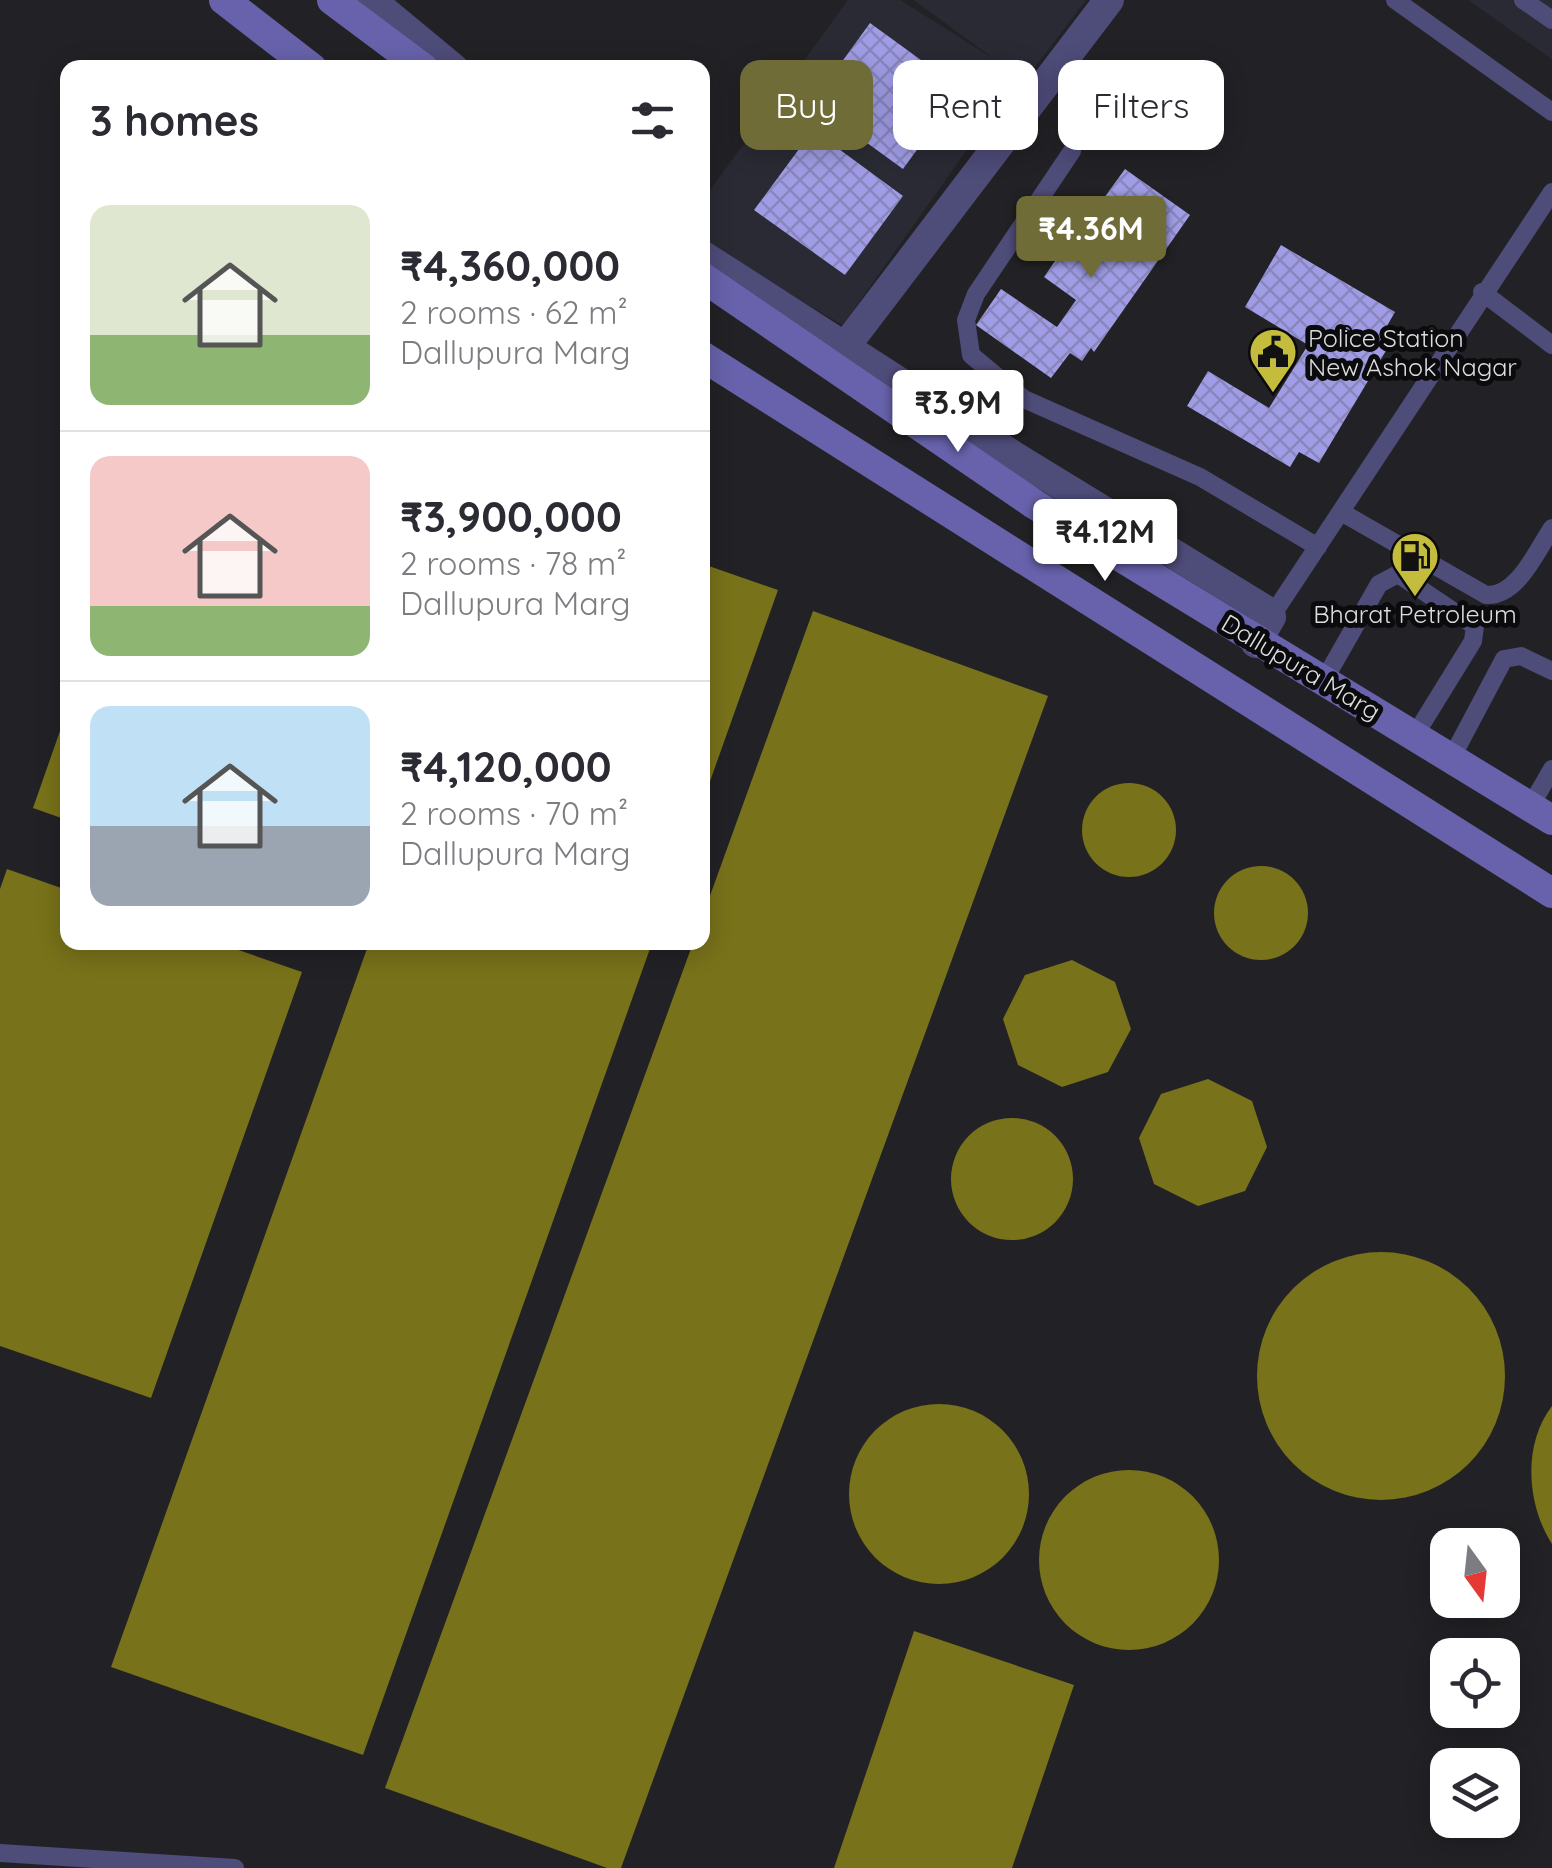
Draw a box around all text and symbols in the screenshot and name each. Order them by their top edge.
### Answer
chip: Buy [740,60,873,150]
chip: Rent [893,60,1038,150]
chip: Filters [1058,60,1224,150]
icon: filters [625,93,680,148]
text: 3 homes [90,94,259,147]
pin: ₹4.36M [1010,196,1172,281]
text: ₹4.36M [1038,208,1144,248]
text: ₹4,360,000 [400,239,620,292]
icon: home [170,245,290,365]
text: 2 rooms · 62 m² [400,292,628,332]
place label: Police Station New Ashok Nagar [1308,322,1517,382]
public building icon: Police Station New Ashok Nagar [1247,326,1299,394]
text: Dallupura Marg [400,332,631,372]
pin: ₹3.9M [888,370,1028,455]
text: ₹3.9M [914,382,1002,422]
text: ₹3,900,000 [400,490,622,543]
icon: home [170,496,290,616]
pin: ₹4.12M [1024,499,1186,584]
text: ₹4.12M [1055,511,1155,551]
fuel station icon: Bharat Petroleum [1389,530,1441,598]
text: 2 rooms · 78 m² [400,543,626,583]
text: Dallupura Marg [400,583,631,623]
place label: Bharat Petroleum [1313,598,1517,629]
street label: Dallupura Marg [1216,607,1386,726]
text: ₹4,120,000 [400,740,611,793]
icon: home [170,746,290,866]
text: 2 rooms · 70 m² [400,793,628,833]
text: Dallupura Marg [400,833,631,873]
north arrow [1430,1528,1520,1618]
map controls [1430,1528,1520,1838]
button: locate [1430,1638,1520,1728]
button: layers [1430,1748,1520,1838]

